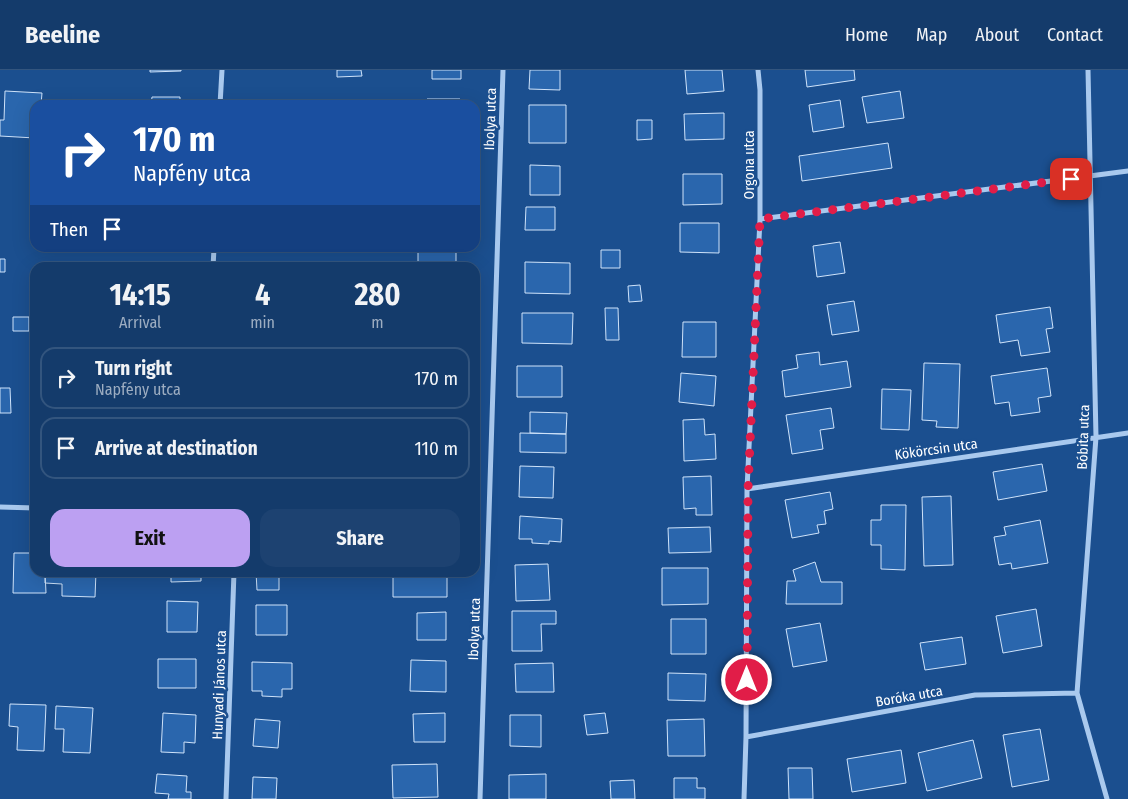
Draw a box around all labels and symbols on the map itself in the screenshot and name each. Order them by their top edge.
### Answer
street label: Ibolya utca [481,87,500,151]
street label: Orgona utca [741,130,758,200]
pin [1050,158,1092,200]
street label: Bóbita utca [1074,404,1093,470]
street label: Kökörcsin utca [894,435,979,464]
street label: Ibolya utca [465,597,484,661]
street label: Hunyadi János utca [209,630,230,740]
position arrow [720,653,772,705]
street label: Boróka utca [874,682,944,711]

